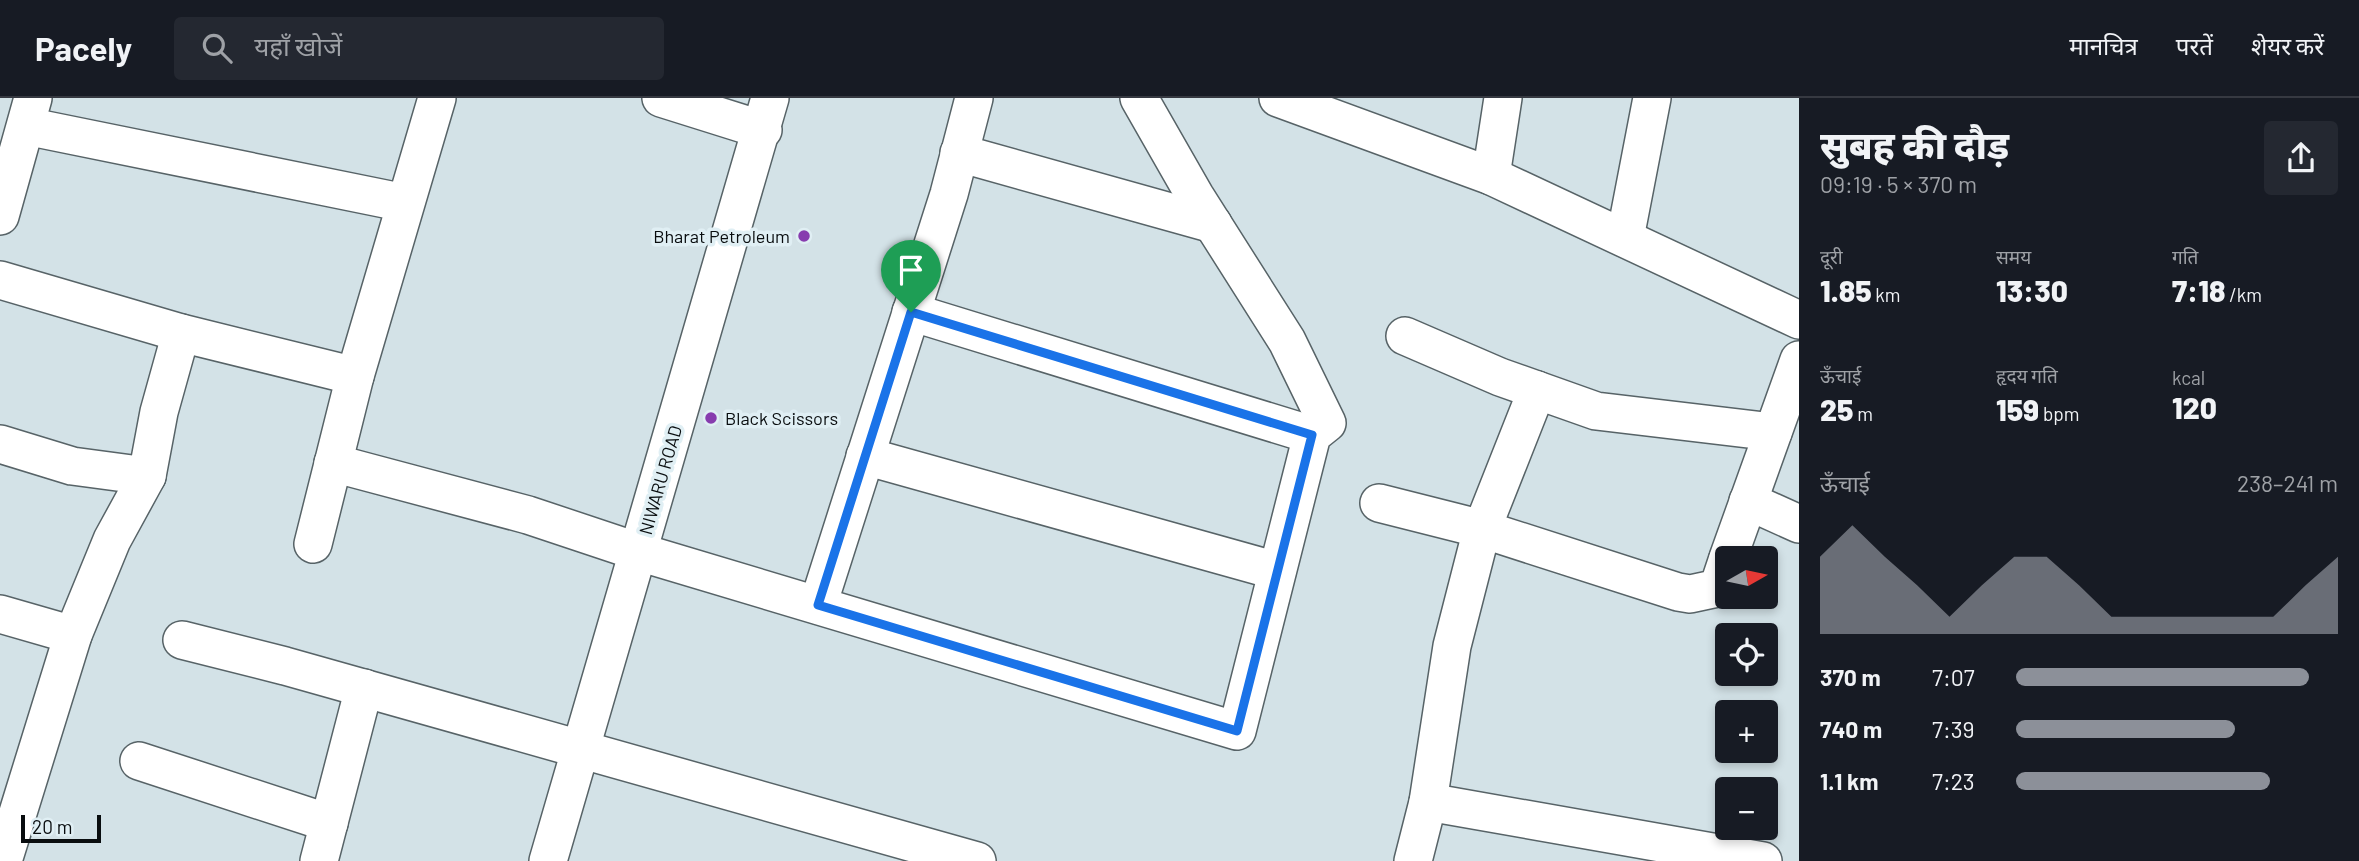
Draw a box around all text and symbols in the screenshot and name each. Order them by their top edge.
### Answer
search box [174,17,664,80]
text: Pacely [35,28,132,68]
icon: search [198,29,236,67]
text: यहाँ खोजें [254,30,342,61]
text: मानचित्र [2069,31,2138,60]
text: परतें [2176,31,2213,60]
text: शेयर करें [2251,31,2324,60]
text: सुबह की दौड़ [1820,121,2009,167]
button: share [2264,121,2338,195]
text: 09:19 · 5 × 370 m [1820,170,1977,198]
place label: Bharat Petroleum [653,225,790,247]
marker: Bharat Petroleum [796,228,812,244]
pin [881,240,941,312]
text: दूरी [1820,245,1843,268]
text: समय [1996,245,2031,268]
text: गति [2172,245,2198,268]
icon: arrive [892,251,930,289]
text: 1.85 [1820,272,1872,308]
text: 13:30 [1996,272,2068,308]
text: 7:18 [2172,272,2225,308]
text: km [1872,283,1901,306]
text: /km [2225,283,2262,306]
text: ऊँचाई [1820,364,1861,387]
text: हृदय गति [1996,364,2058,387]
text: kcal [2172,366,2205,389]
text: 120 [2172,389,2217,425]
text: 25 [1820,391,1853,427]
text: 159 [1996,391,2039,427]
text: m [1853,402,1873,425]
text: bpm [2039,402,2079,425]
place label: Black Scissors [725,407,838,429]
marker: Black Scissors [703,410,719,426]
street label: NIWARU ROAD [634,423,686,537]
text: ऊँचाई [1820,469,1870,497]
text: 238–241 m [2237,469,2338,497]
north arrow [1715,546,1778,609]
map controls [1715,546,1778,840]
button: locate [1715,623,1778,686]
text: 370 m [1820,663,1881,691]
text: 7:07 [1932,663,1975,691]
button: + [1715,700,1778,763]
text: 740 m [1820,715,1882,743]
text: 7:39 [1932,715,1975,743]
text: 1.1 km [1820,767,1879,795]
text: 7:23 [1932,767,1975,795]
button: − [1715,777,1778,840]
scale bar [21,812,102,844]
text: 20 m [32,815,72,838]

